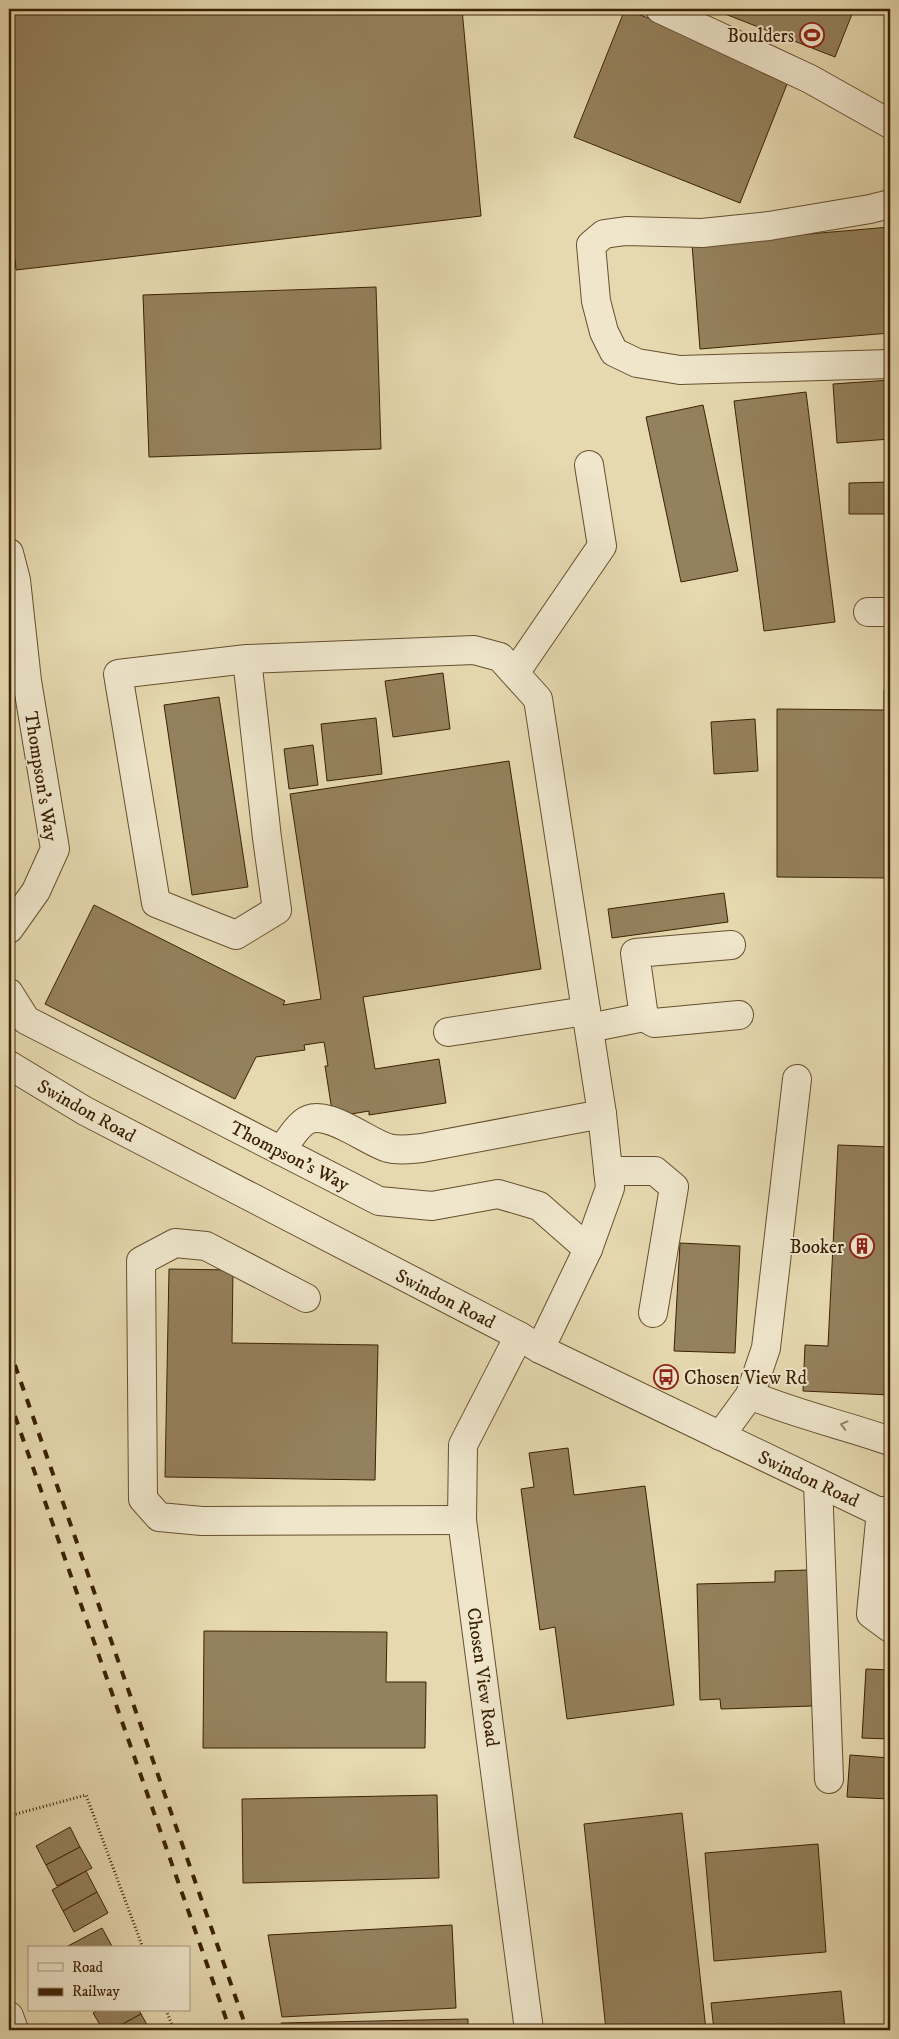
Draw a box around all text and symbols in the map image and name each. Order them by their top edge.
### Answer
sports icon: Boulders [799,22,825,48]
place label: Boulders [727,25,794,48]
street label: Thompson's Way [19,710,62,844]
street label: Swindon Road [33,1075,140,1148]
street label: Thompson's Way [226,1116,354,1197]
building icon: Booker [849,1233,875,1259]
place label: Booker [789,1236,844,1259]
street label: Swindon Road [392,1264,499,1335]
bus stop icon: Chosen View Rd [653,1364,679,1390]
place label: Chosen View Rd [684,1367,807,1390]
one-way arrow [840,1421,849,1431]
street label: Swindon Road [754,1446,863,1513]
street label: Chosen View Road [461,1606,504,1749]
legend [28,1946,190,2012]
text: Road [72,1958,104,1977]
text: Railway [72,1982,120,2001]

